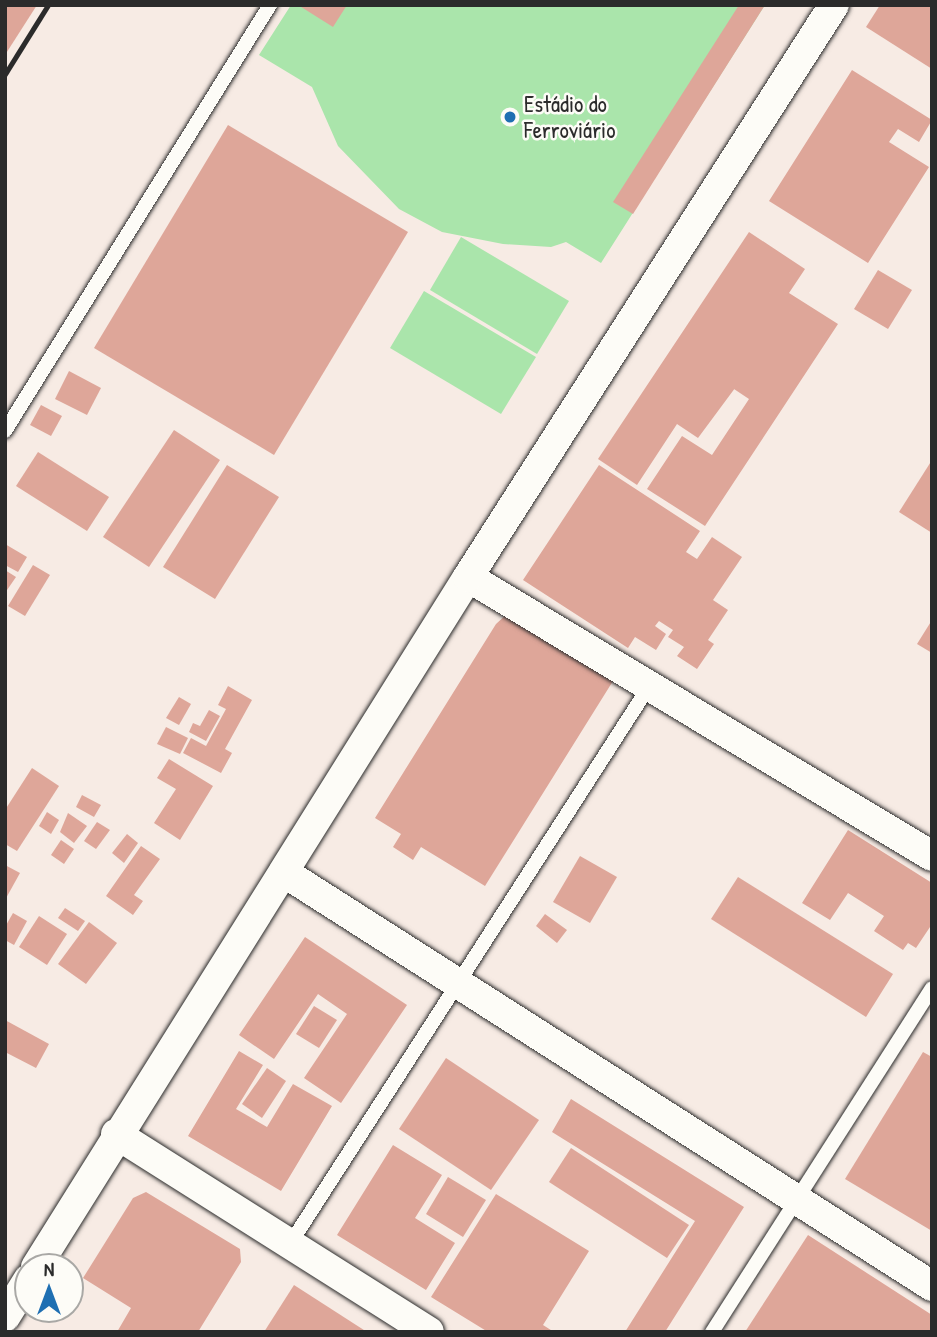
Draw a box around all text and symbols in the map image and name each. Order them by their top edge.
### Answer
place label: Estádio do Ferroviário [524,90,615,144]
marker: Estádio do Ferroviário [502,109,518,125]
north arrow [14,1253,84,1323]
text: N [44,1256,54,1282]

